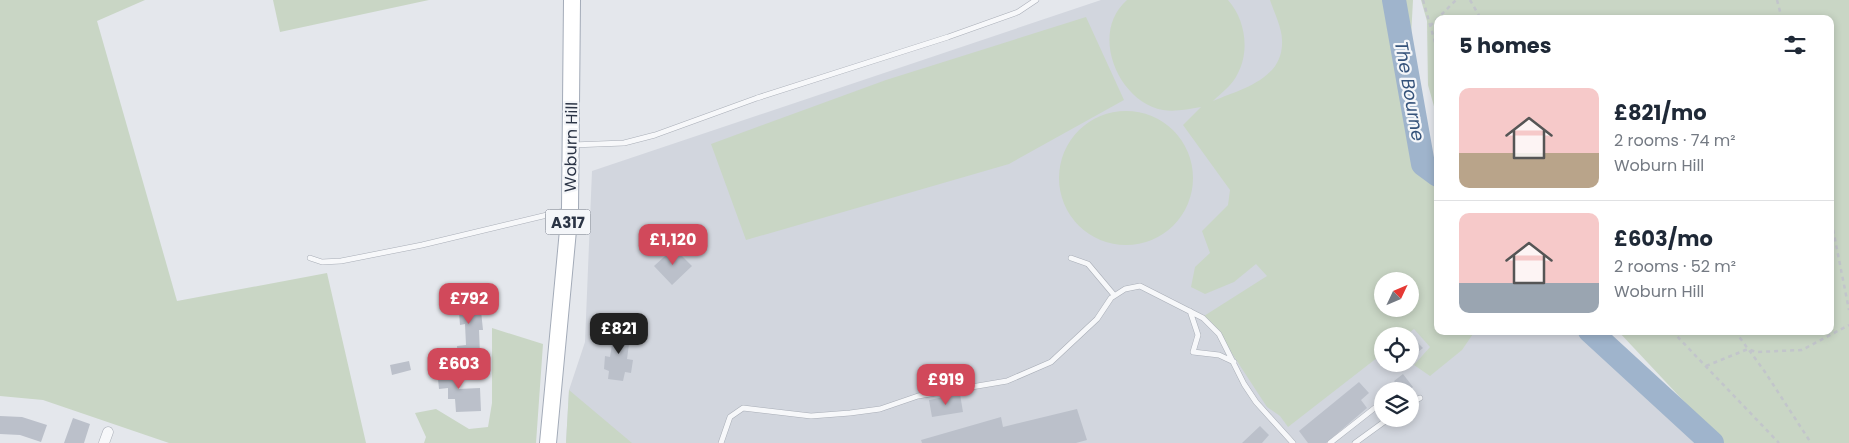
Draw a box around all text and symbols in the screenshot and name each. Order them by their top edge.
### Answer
text: 5 homes [1459,31,1552,60]
icon: filters [1781,31,1809,59]
water label: The Bourne [1389,39,1431,143]
text: £821/mo [1614,98,1707,127]
street label: Woburn Hill [559,102,583,192]
icon: home [1499,108,1559,168]
text: 2 rooms · 74 m² [1614,129,1736,152]
text: Woburn Hill [1614,154,1704,177]
road number: A317 [546,210,590,234]
pin: £1,120 [632,224,714,266]
text: £603/mo [1614,224,1713,253]
text: £1,120 [650,228,696,251]
icon: home [1499,233,1559,293]
text: 2 rooms · 52 m² [1614,255,1736,278]
north arrow [1374,272,1419,318]
map controls [1374,272,1419,427]
text: Woburn Hill [1614,280,1704,303]
pin: £792 [439,282,499,325]
text: £792 [450,287,488,310]
pin: £821 [589,312,649,355]
text: £821 [601,317,637,340]
button: locate [1374,327,1419,372]
pin: £603 [429,348,489,390]
text: £603 [439,352,479,375]
pin: £919 [916,364,976,406]
text: £919 [928,368,964,391]
button: layers [1374,382,1419,427]

